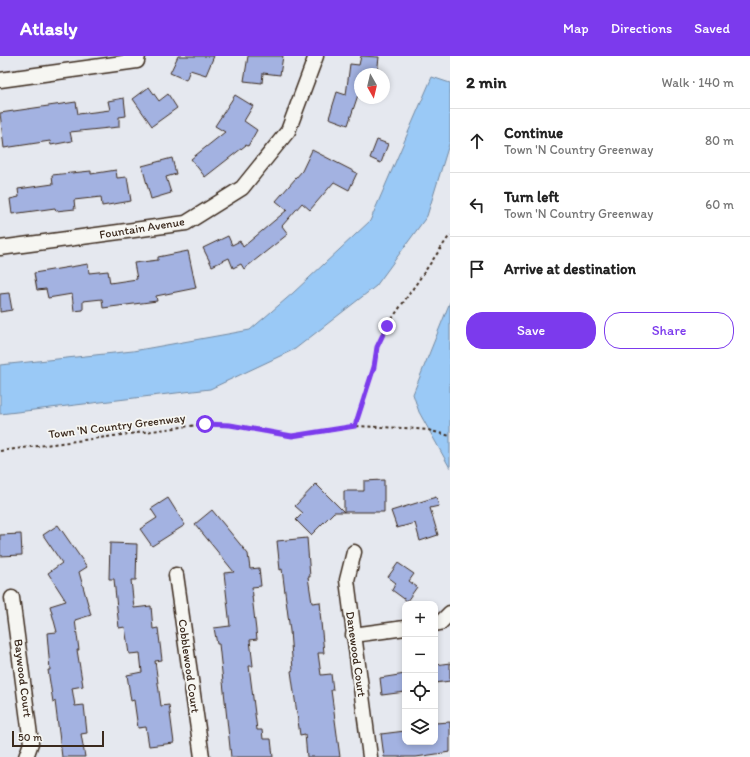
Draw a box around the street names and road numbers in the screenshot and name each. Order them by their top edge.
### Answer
street label: Fountain Avenue [98,214,186,242]
street label: Town 'N Country Greenway [48,411,187,441]
street label: Danewood Court [343,610,369,698]
street label: Cobblewood Court [175,618,203,714]
street label: Baywood Court [11,638,35,718]

